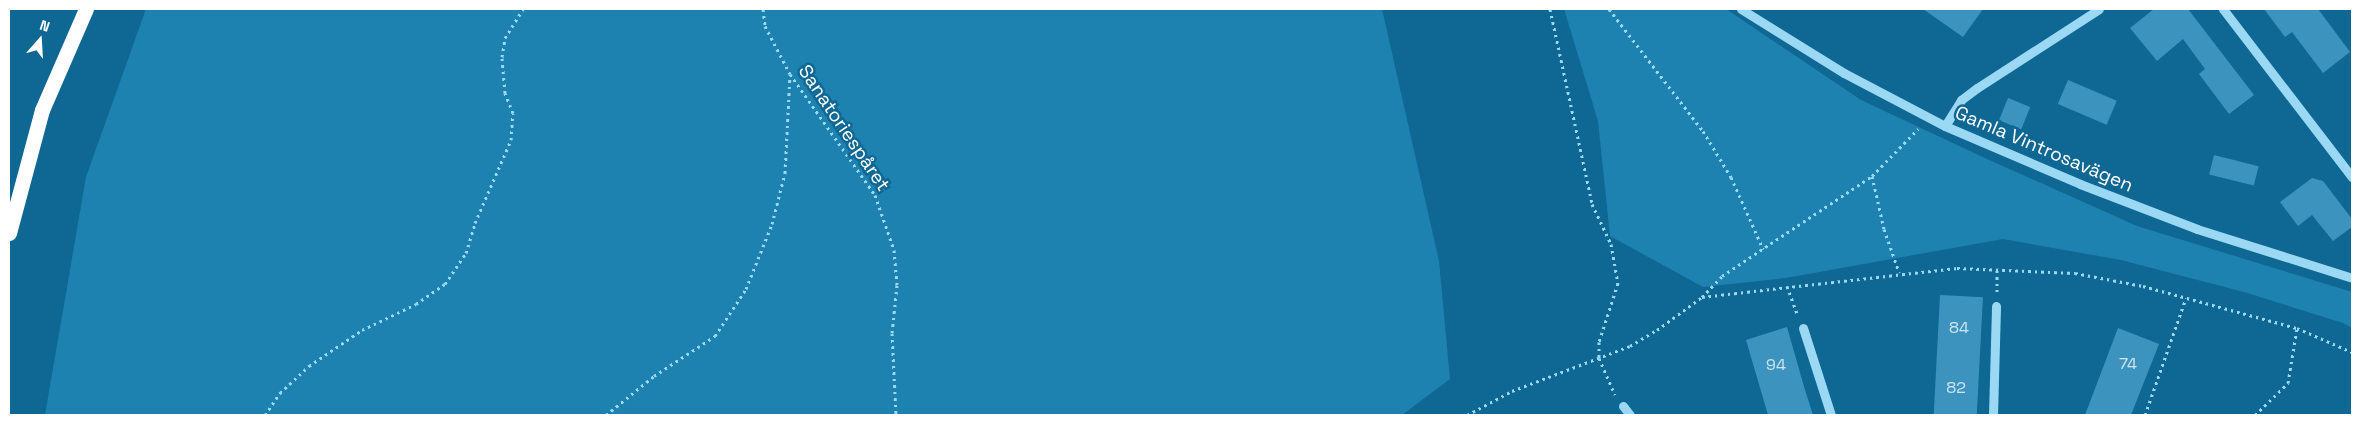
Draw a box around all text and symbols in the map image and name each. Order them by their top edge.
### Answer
north arrow [15,15,65,65]
text: N [38,16,52,36]
street label: Sanatoriespåret [793,61,895,195]
street label: Gamla Vintrosavägen [1951,101,2137,197]
house number: 84 [1949,318,1969,338]
house number: 74 [2119,354,2137,374]
house number: 94 [1766,355,1786,375]
house number: 82 [1946,378,1966,398]

